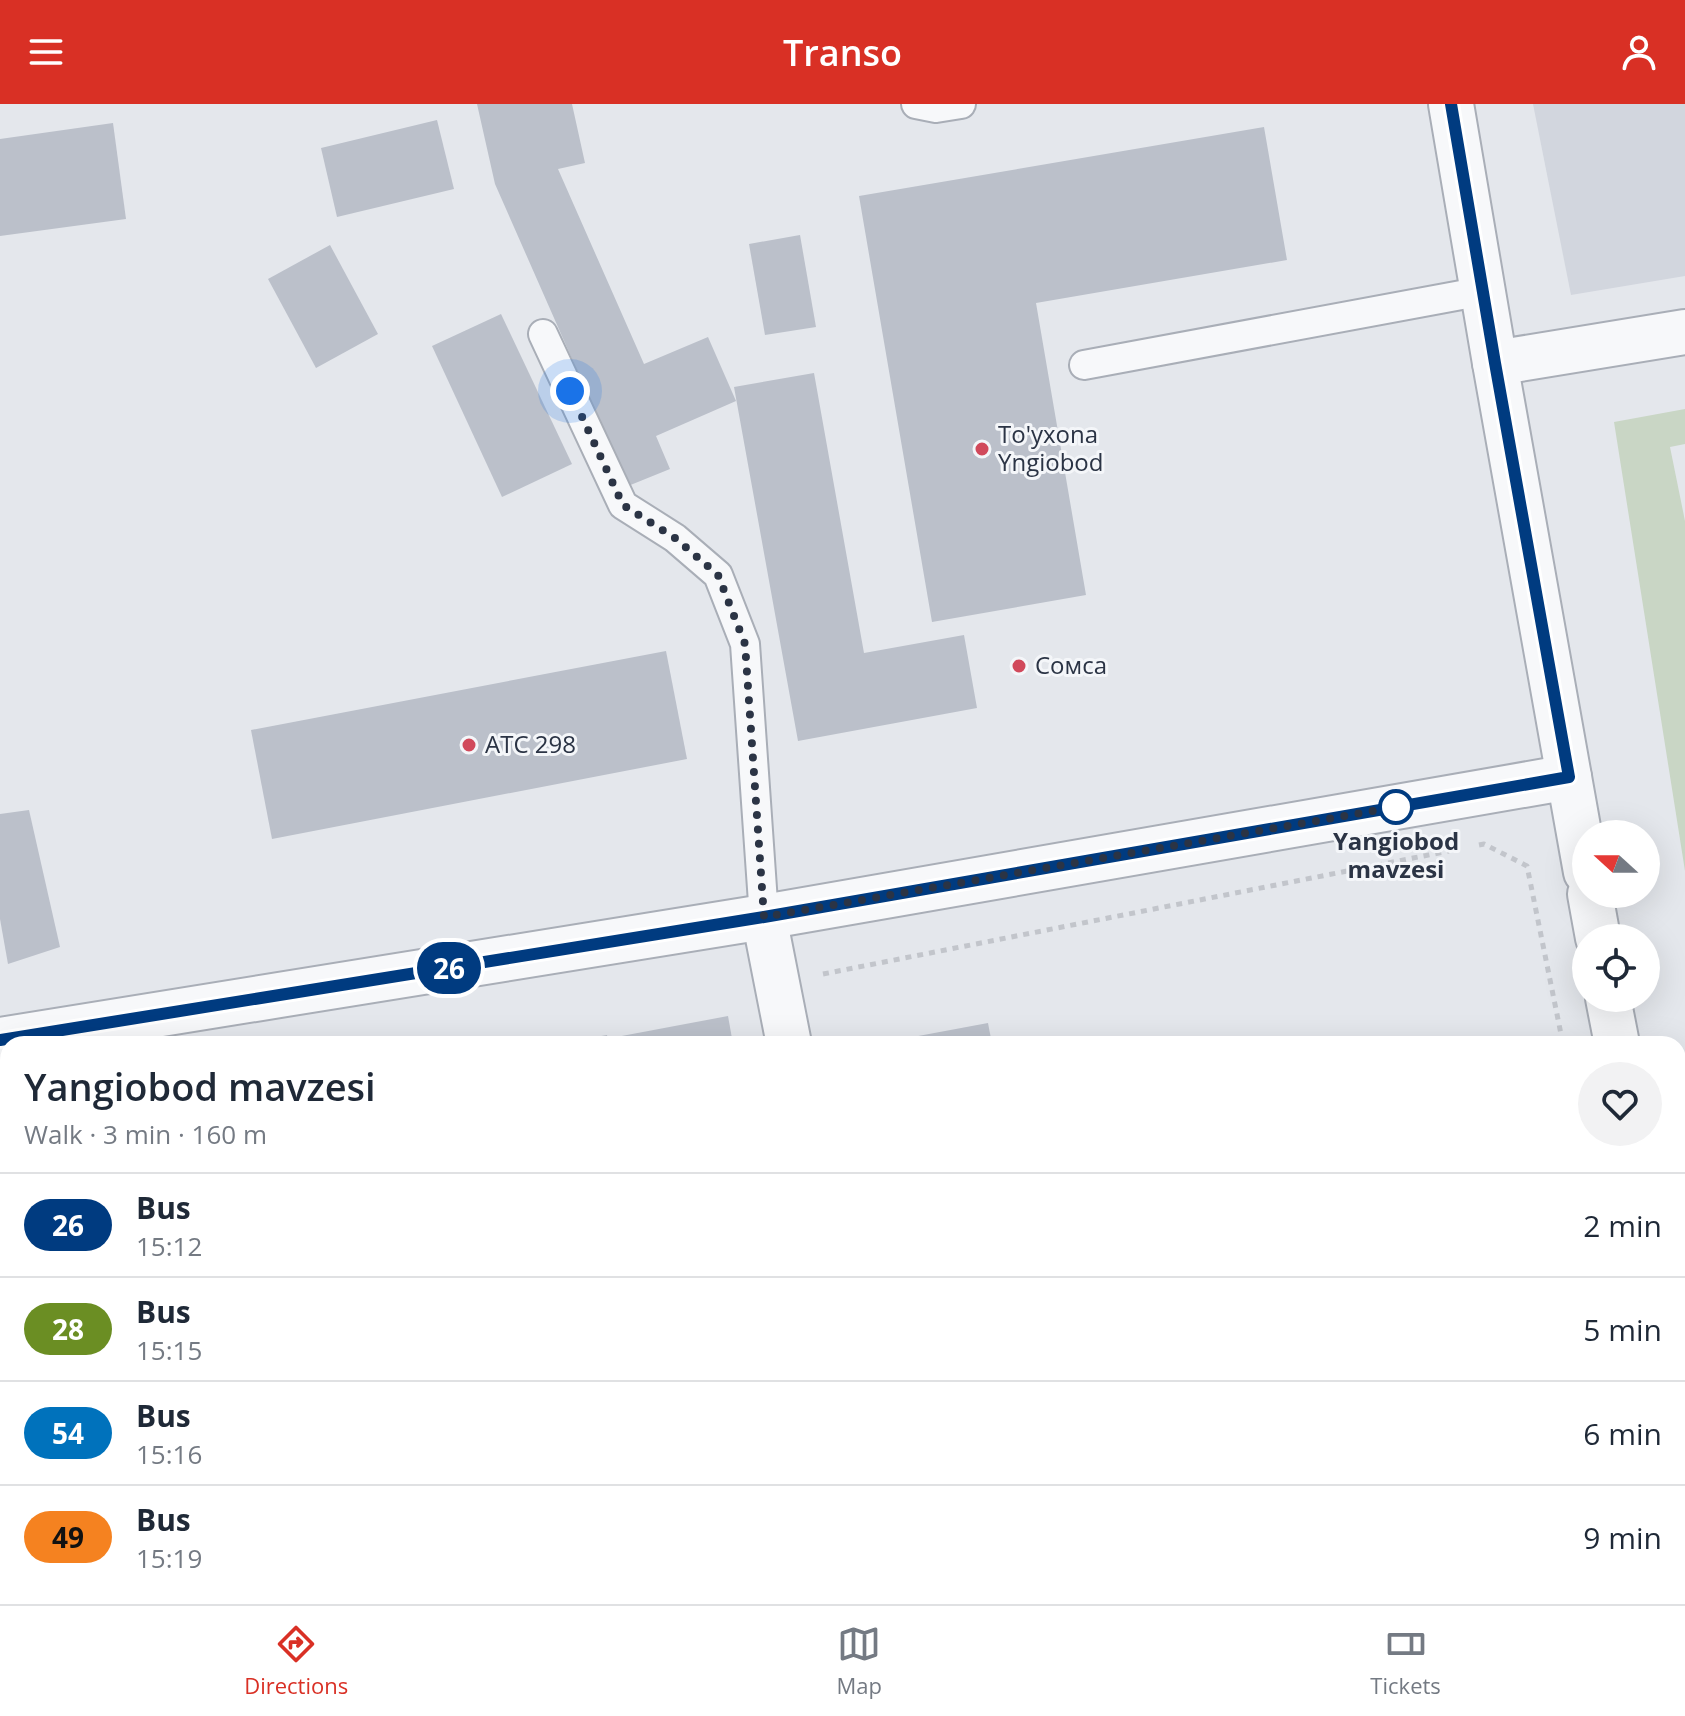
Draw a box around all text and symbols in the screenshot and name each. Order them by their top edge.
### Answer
text: Transo [783,28,902,77]
icon: menu [24,30,68,74]
icon: person [1617,30,1661,74]
your location [550,371,590,411]
place label: To'yxona Yngiobod [998,417,1103,478]
marker: To'yxona Yngiobod [973,440,991,458]
place label: Сомса [1035,648,1107,681]
marker: Сомса [1010,657,1028,675]
place label: АТС 298 [485,727,576,760]
marker: АТС 298 [460,736,478,754]
marker: Yangiobod mavzesi [1379,790,1413,824]
north arrow [1572,820,1660,908]
map controls [1572,820,1660,1012]
place label: Yangiobod mavzesi [1333,824,1459,885]
button: locate [1572,924,1660,1012]
line badge: 26 [413,942,485,994]
text: 26 [433,949,465,987]
text: Yangiobod mavzesi [24,1060,376,1112]
button: heart [1578,1062,1662,1146]
text: Walk · 3 min · 160 m [24,1116,267,1152]
text: Bus [136,1187,191,1228]
text: 2 min [1583,1205,1662,1246]
text: 26 [52,1206,84,1244]
text: 15:12 [136,1228,202,1264]
text: Bus [136,1291,191,1332]
text: 5 min [1583,1309,1662,1350]
text: 28 [52,1310,84,1348]
text: 15:15 [136,1332,202,1368]
text: Bus [136,1395,191,1436]
text: 6 min [1583,1413,1662,1454]
text: 54 [52,1414,84,1452]
text: 15:16 [136,1436,202,1472]
text: Bus [136,1499,191,1540]
text: 9 min [1583,1517,1662,1558]
text: 49 [52,1518,84,1556]
text: 15:19 [136,1540,202,1576]
tab: Directions [244,1622,348,1700]
tab: Map [837,1622,882,1700]
tab: Tickets [1370,1622,1441,1700]

